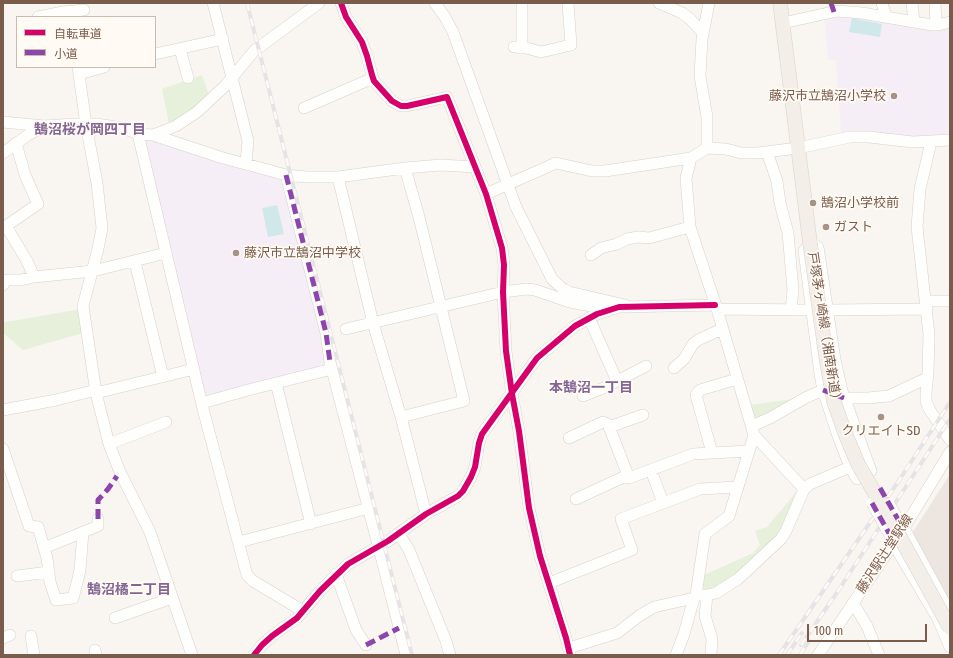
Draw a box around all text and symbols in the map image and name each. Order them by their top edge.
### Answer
legend [16,16,156,68]
text: 自転車道 [54,27,102,41]
text: 小道 [54,47,78,61]
place label: 藤沢市立鵠沼小学校 [769,88,886,104]
marker: 藤沢市立鵠沼小学校 [889,91,899,101]
district label: 鵠沼桜が岡四丁目 [34,122,146,138]
place label: 鵠沼小学校前 [821,195,899,211]
marker: 鵠沼小学校前 [808,198,818,208]
place label: ガスト [834,219,873,235]
marker: ガスト [821,222,831,232]
place label: 藤沢市立鵠沼中学校 [244,245,361,261]
marker: 藤沢市立鵠沼中学校 [231,248,241,258]
street label: 戸塚茅ヶ崎線（湘南新道） [804,251,844,407]
district label: 本鵠沼一丁目 [549,380,633,396]
marker: クリエイトSD [876,412,886,422]
place label: クリエイトSD [841,423,921,439]
street label: 藤沢駅辻堂駅線 [854,512,916,596]
district label: 鵠沼橘二丁目 [87,582,171,598]
scale bar [809,616,929,642]
text: 100 m [814,624,843,638]

